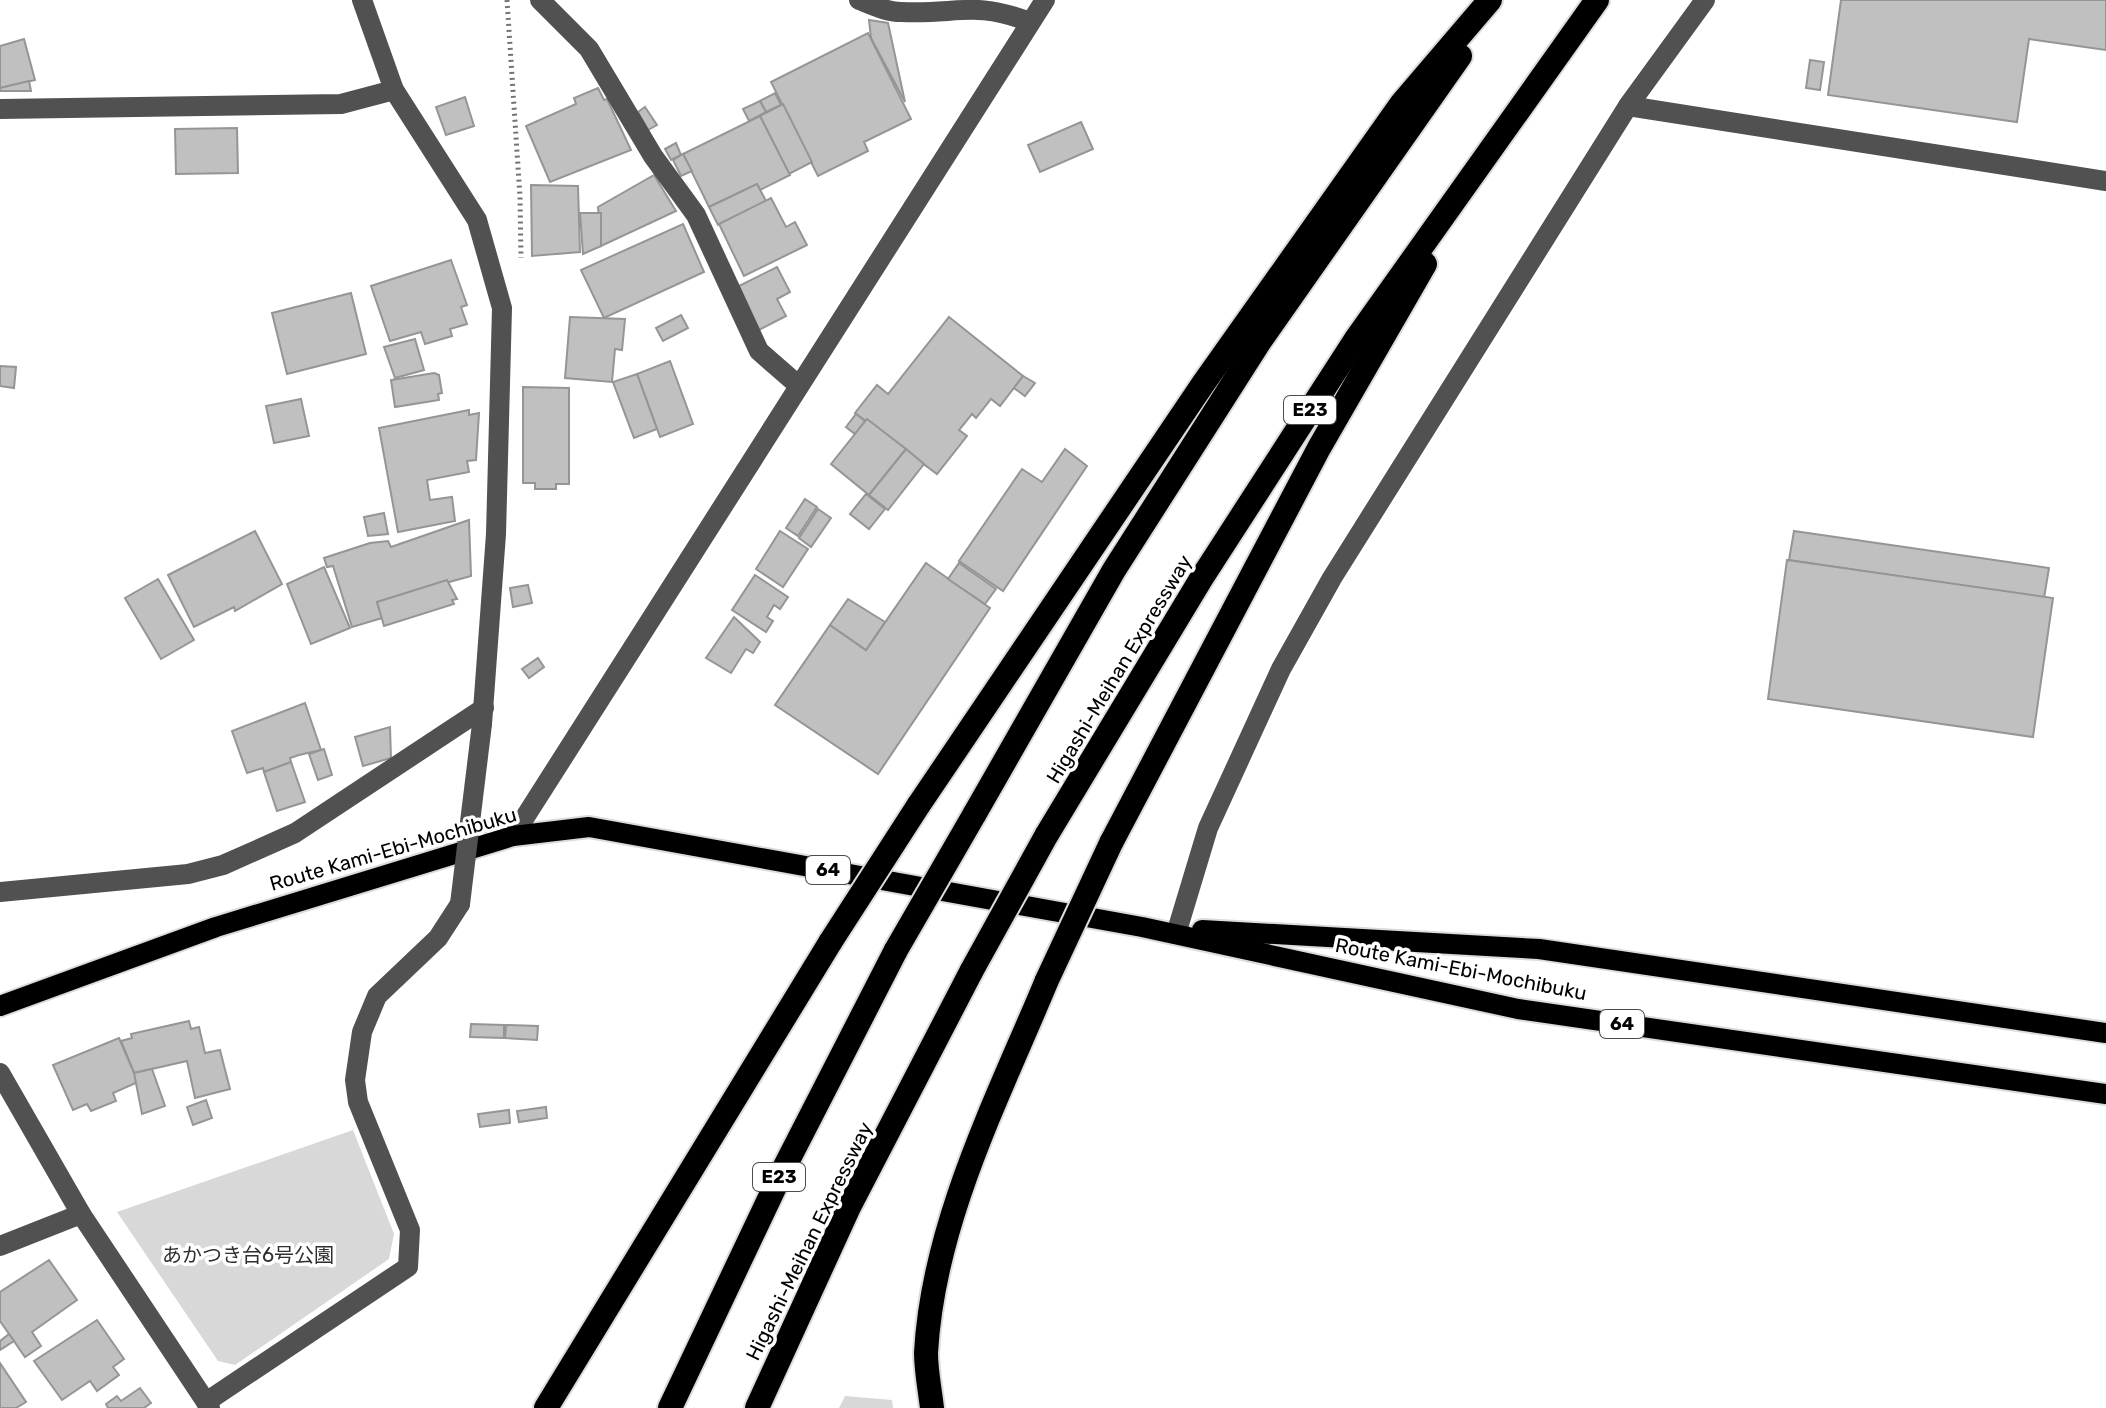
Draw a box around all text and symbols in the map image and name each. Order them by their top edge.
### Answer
road number: E23 [1284,396,1336,424]
street label: Higashi-Meihan Expressway [1041,550,1197,788]
street label: Route Kami-Ebi-Mochibuku [267,802,519,896]
road number: 64 [806,856,850,884]
street label: Route Kami-Ebi-Mochibuku [1333,933,1589,1005]
road number: 64 [1600,1010,1644,1038]
street label: Higashi-Meihan Expressway [741,1118,877,1364]
road number: E23 [753,1163,805,1191]
park label: あかつき台6号公園 [162,1243,334,1267]

